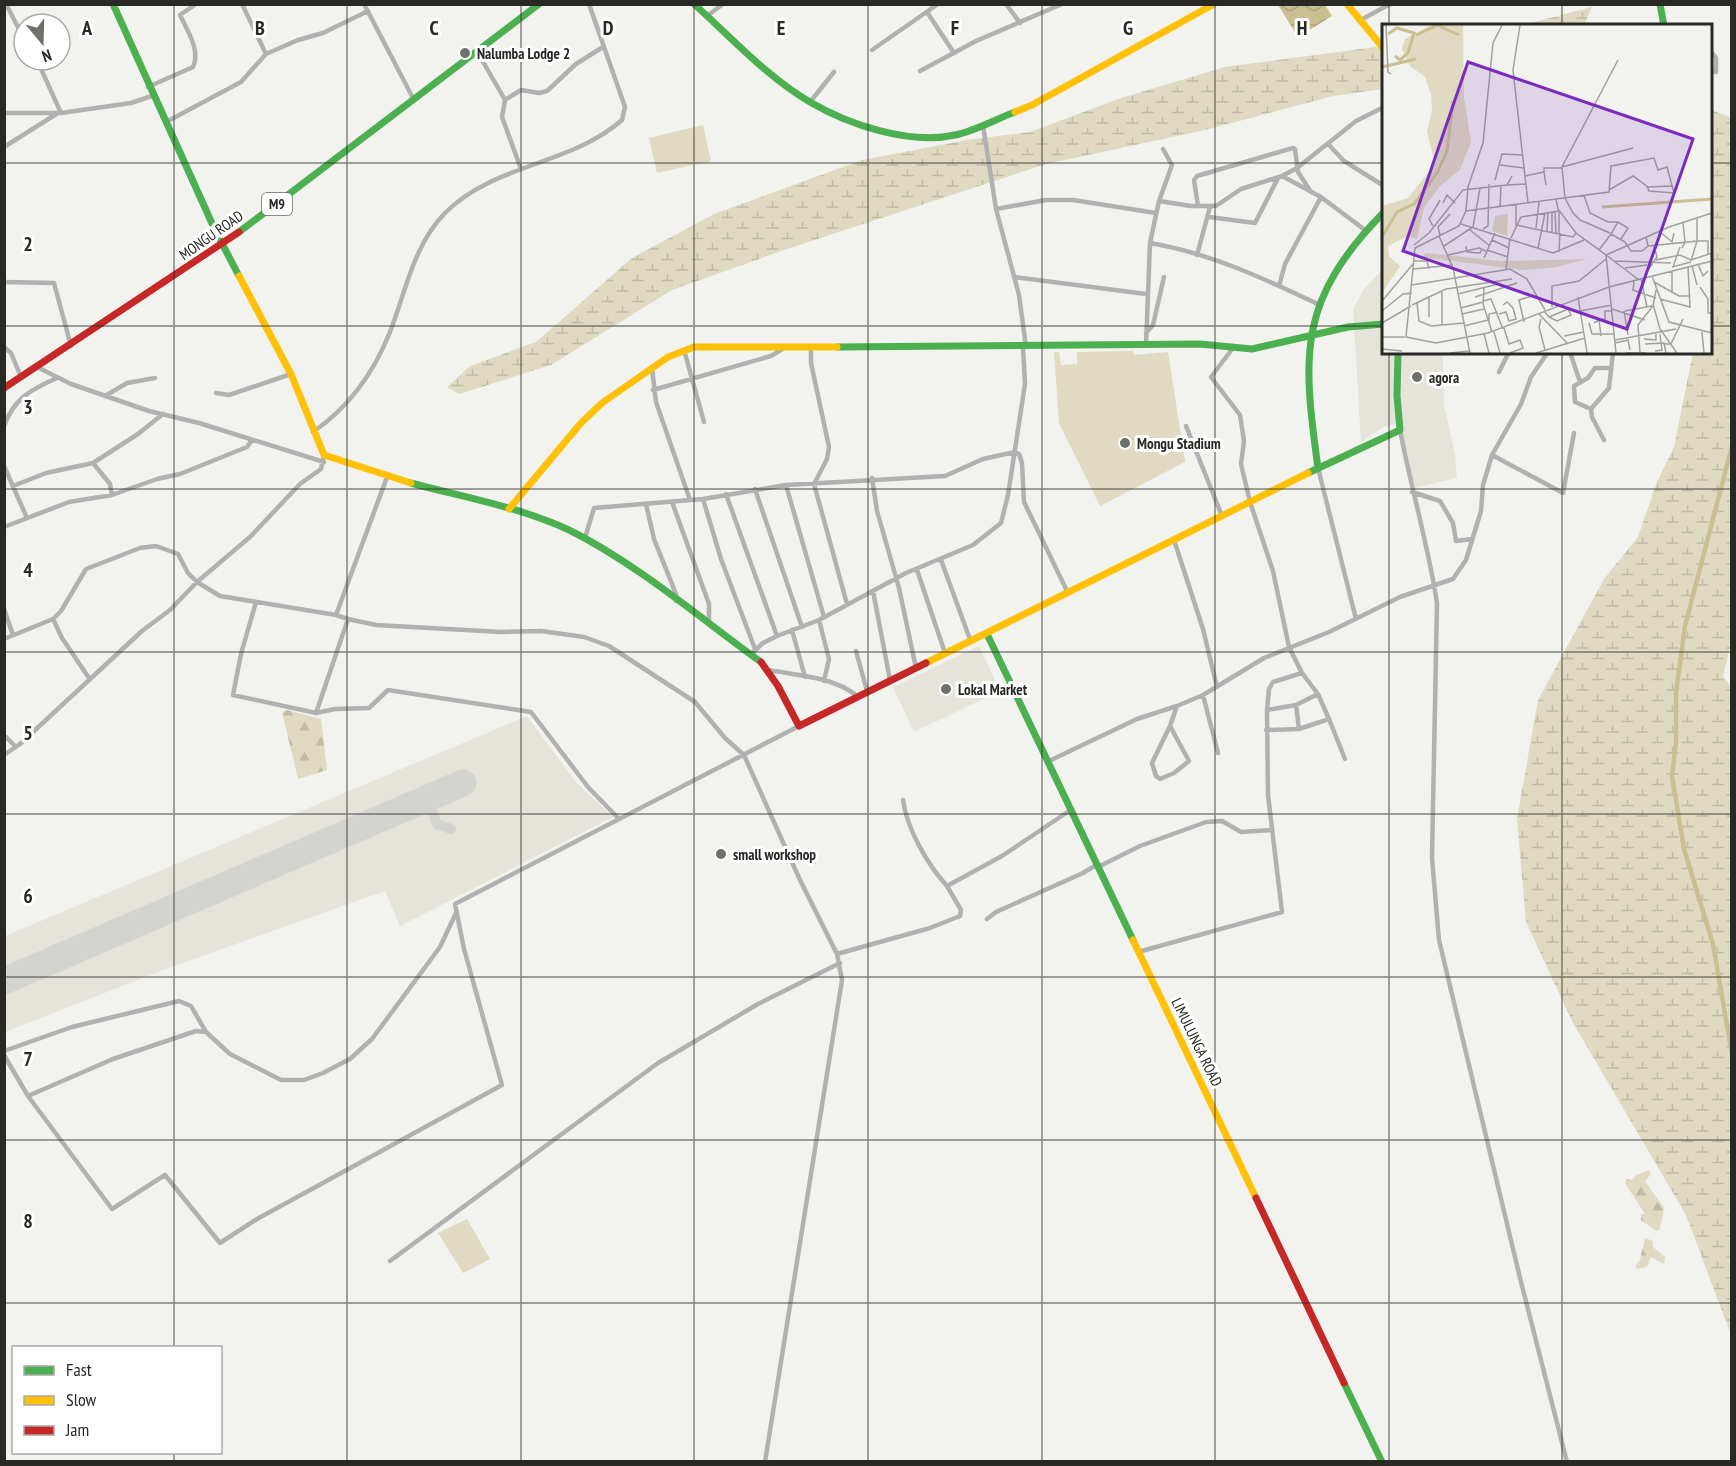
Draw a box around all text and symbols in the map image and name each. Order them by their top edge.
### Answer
north arrow [12,12,72,72]
text: A [81,15,93,41]
text: B [255,15,265,41]
text: C [429,15,439,41]
text: D [603,15,614,41]
text: E [777,15,785,41]
text: F [951,15,959,41]
text: G [1123,15,1133,41]
text: H [1297,15,1307,41]
inset map [1382,24,1712,354]
place label: Nalumba Lodge 2 [477,44,570,63]
text: N [40,45,54,67]
marker: Nalumba Lodge 2 [458,46,472,60]
road number: M9 [262,193,292,215]
street label: MONGU ROAD [175,206,247,264]
text: 2 [23,231,33,257]
place label: agora [1429,368,1459,387]
marker: agora [1410,370,1424,384]
text: 3 [23,394,33,420]
place label: Mongu Stadium [1137,434,1221,453]
marker: Mongu Stadium [1118,436,1132,450]
text: 4 [23,557,33,583]
place label: Lokal Market [958,680,1028,699]
marker: Lokal Market [939,682,953,696]
text: 5 [23,720,33,746]
place label: small workshop [733,845,816,864]
marker: small workshop [714,847,728,861]
text: 6 [23,883,33,909]
street label: LIMULUNGA ROAD [1167,995,1227,1089]
text: 7 [23,1046,33,1072]
text: 8 [23,1208,33,1234]
legend [12,1346,222,1454]
text: Fast [66,1358,92,1381]
text: Slow [66,1388,97,1411]
text: Jam [65,1418,89,1441]

